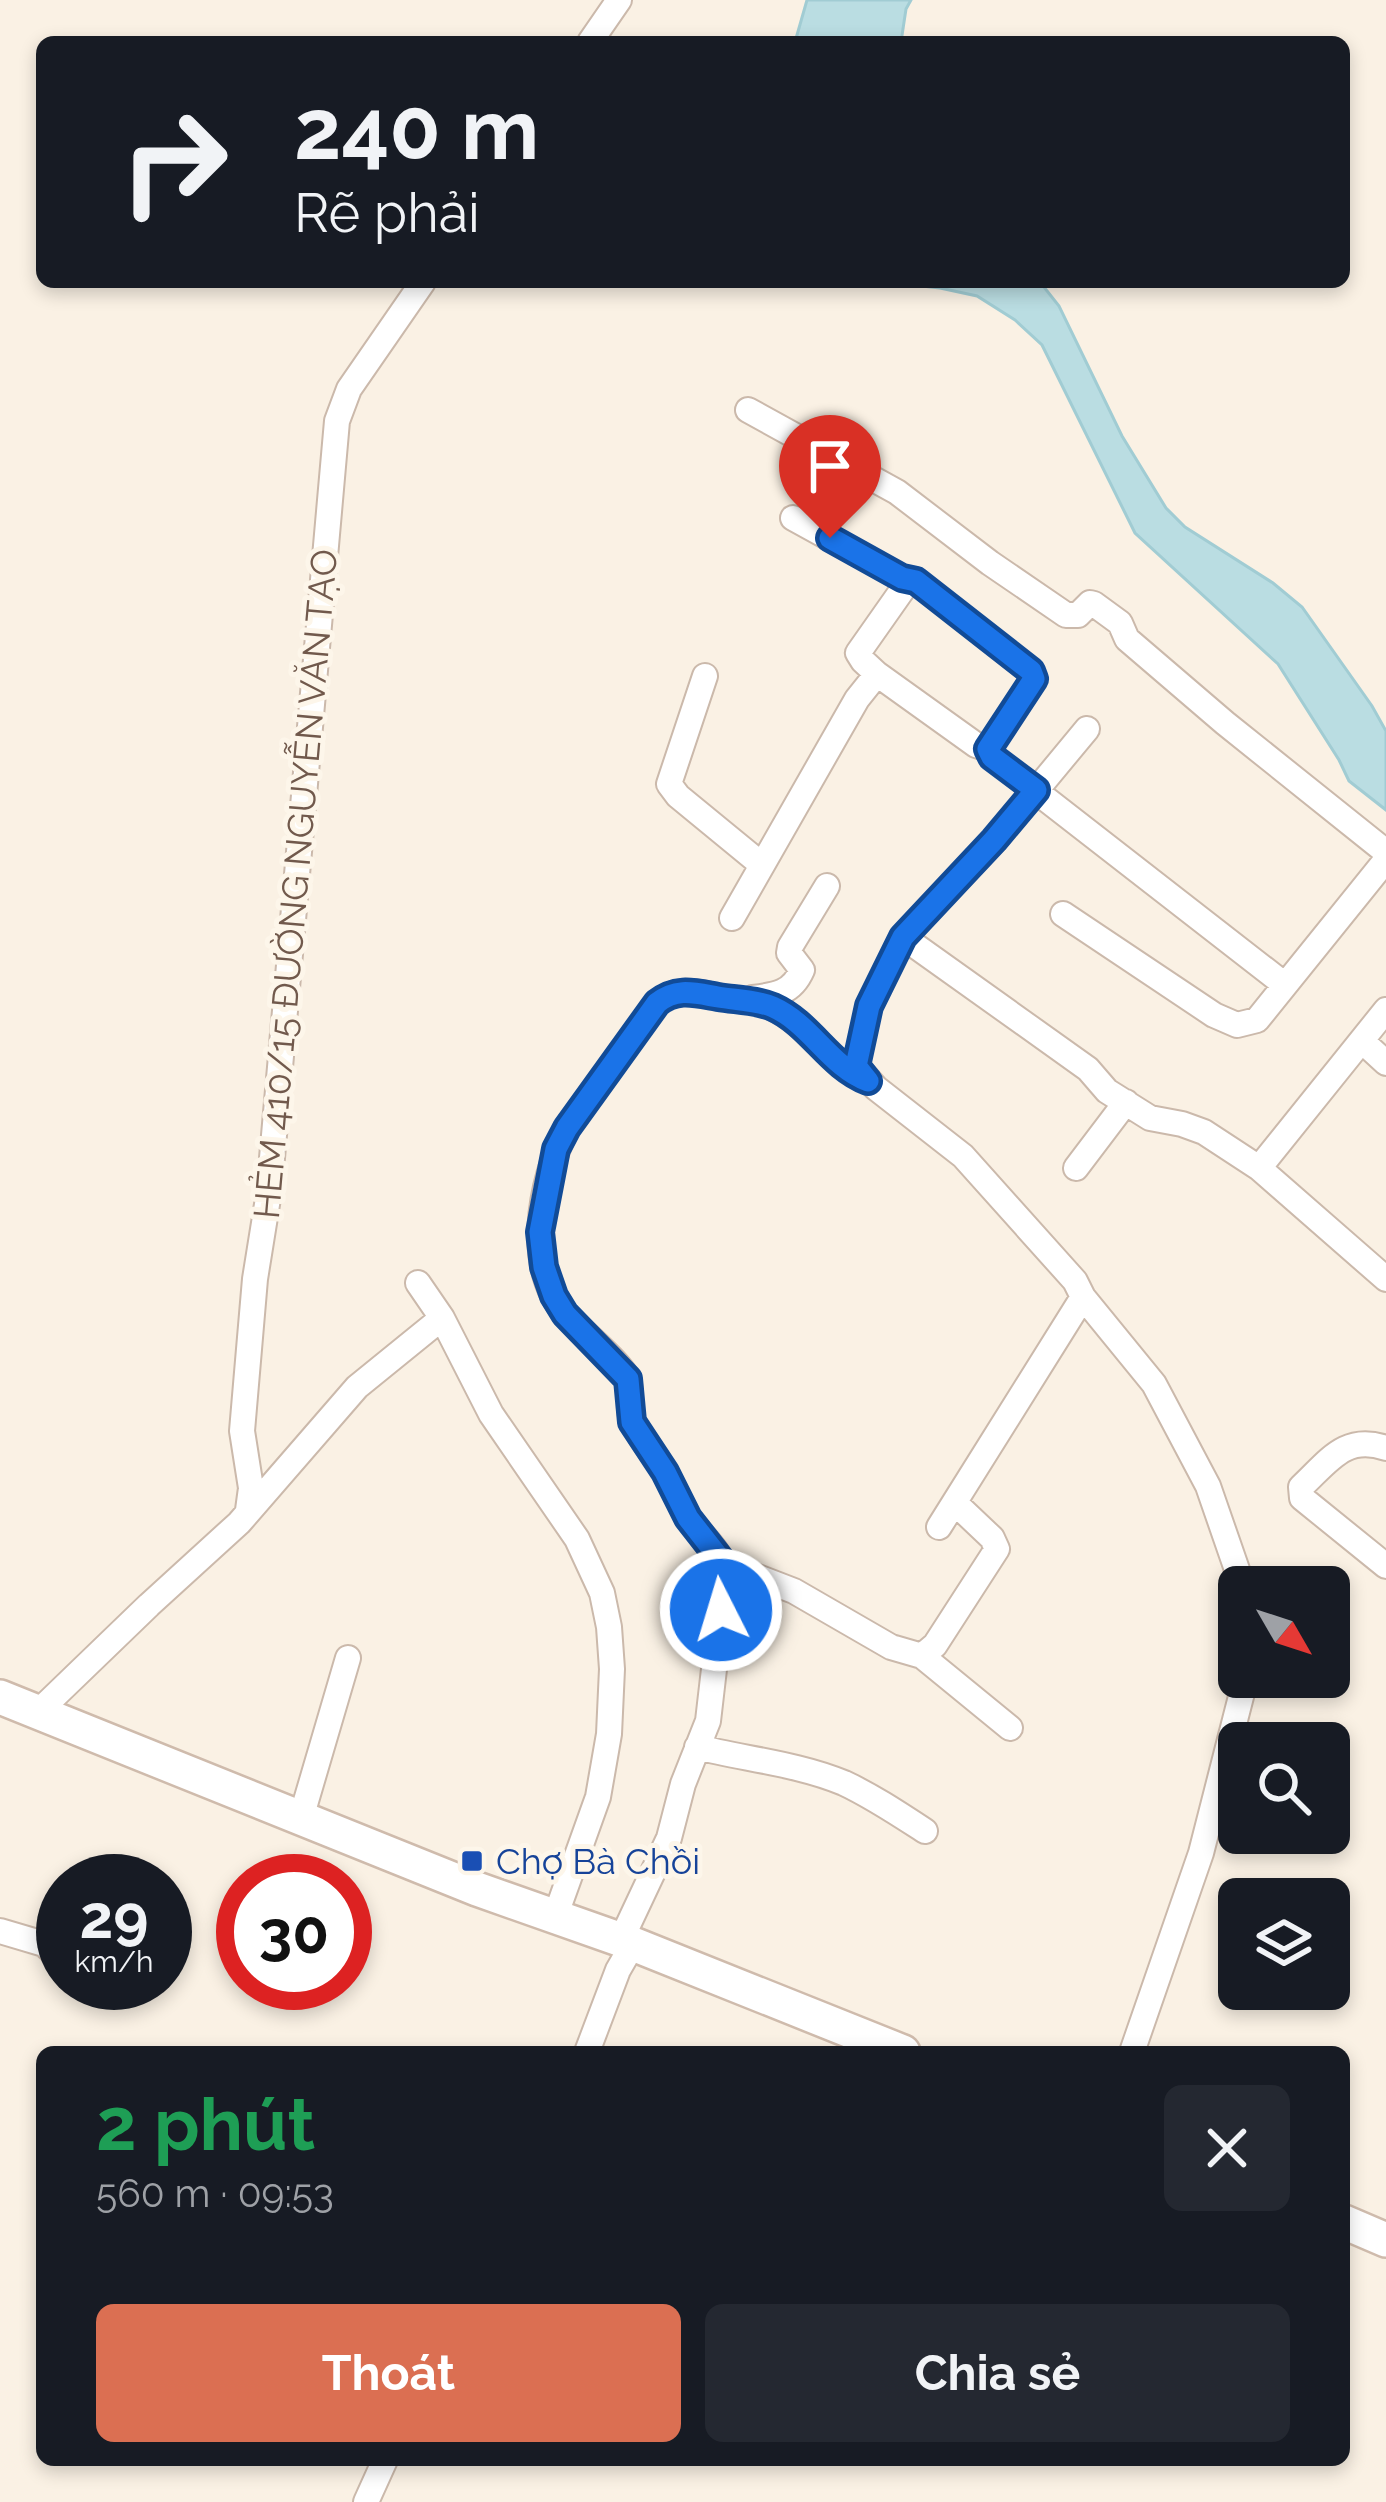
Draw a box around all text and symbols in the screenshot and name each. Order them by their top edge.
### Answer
text: 240 m [294,80,539,179]
icon: right [96,84,252,240]
text: Rẽ phải [294,181,480,245]
pin [779,415,881,538]
icon: arrive [797,433,863,499]
street label: HẺM 410/15 ĐƯỜNG NGUYỄN VĂN TẠO [243,547,345,1221]
position arrow [658,1547,784,1673]
north arrow [1218,1566,1350,1698]
map controls [1218,1566,1350,2010]
button: search [1218,1722,1350,1854]
place label: Chợ Bà Chồi [496,1840,700,1882]
marker: Chợ Bà Chồi [459,1848,485,1874]
speed limit sign: 30 [216,1854,372,2010]
button: layers [1218,1878,1350,2010]
text: 29 [79,1882,149,1952]
text: km/h [74,1944,154,1979]
text: 2 phút [96,2082,315,2167]
button: close [1164,2085,1290,2211]
text: 560 m · 09:53 [96,2170,334,2216]
button: Thoát [96,2304,681,2442]
button: Chia sẻ [705,2304,1290,2442]

